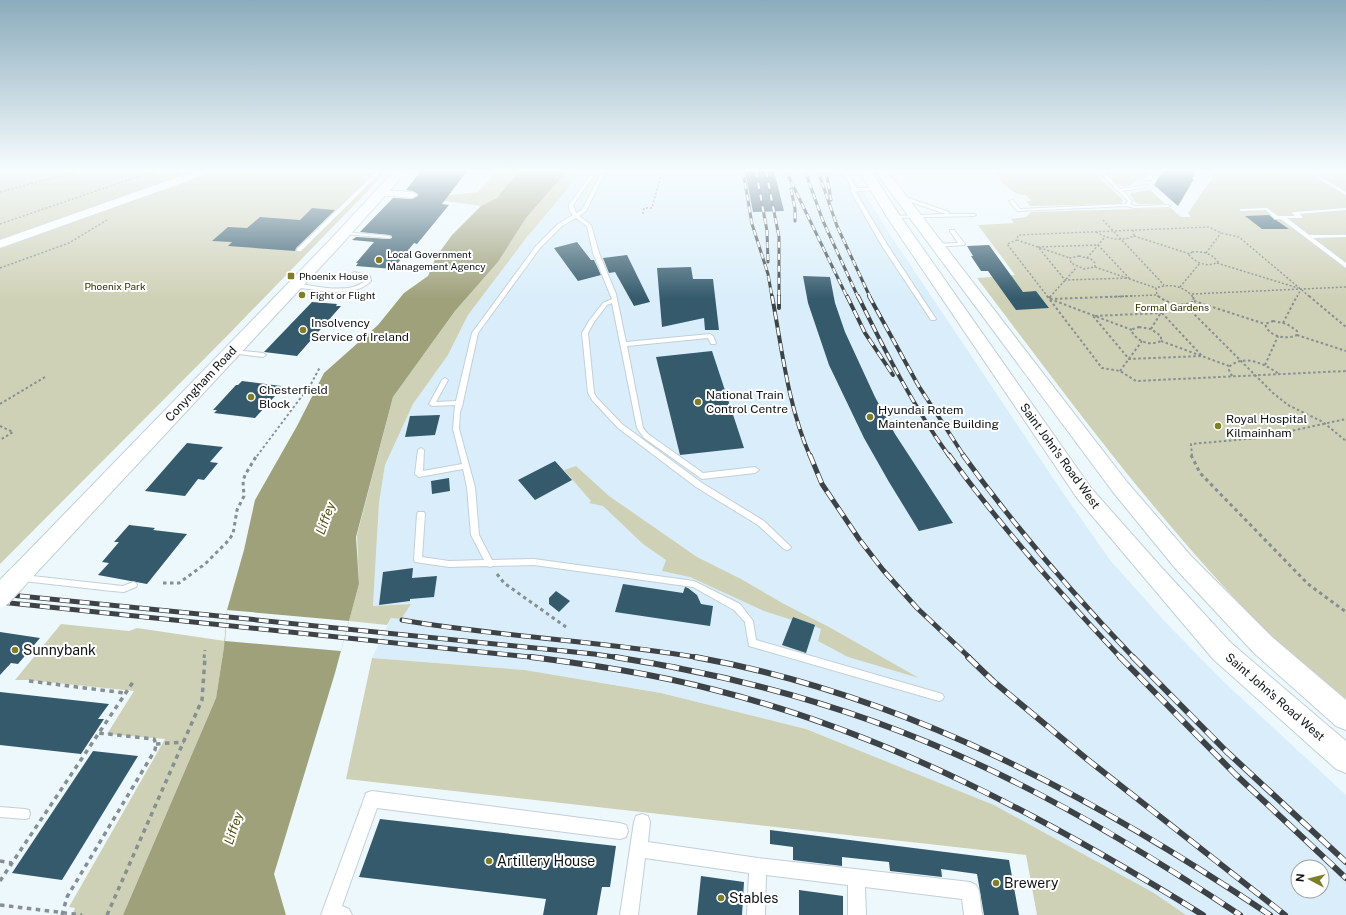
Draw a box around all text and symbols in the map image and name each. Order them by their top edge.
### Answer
place label: Local Government Management Agency [387,248,486,272]
marker: Local Government Management Agency [374,255,384,265]
place label: Phoenix House [299,270,369,282]
marker: Phoenix House [286,271,296,281]
park label: Phoenix Park [84,280,146,292]
place label: Fight or Flight [310,289,376,301]
marker: Fight or Flight [297,290,307,300]
park label: Formal Gardens [1135,301,1209,313]
place label: Insolvency Service of Ireland [311,316,409,344]
marker: Insolvency Service of Ireland [298,325,308,335]
street label: Conyngham Road [163,343,239,425]
place label: Chesterfield Block [259,383,328,411]
place label: National Train Control Centre [706,388,788,416]
marker: Chesterfield Block [246,392,256,402]
marker: National Train Control Centre [693,397,703,407]
street label: Saint John's Road West [1017,401,1103,512]
place label: Hyundai Rotem Maintenance Building [878,403,999,431]
marker: Hyundai Rotem Maintenance Building [865,412,875,422]
place label: Royal Hospital Kilmainham [1226,412,1307,440]
marker: Royal Hospital Kilmainham [1213,421,1223,431]
water label: Liffey [313,500,338,536]
place label: Sunnybank [23,642,96,658]
marker: Sunnybank [10,645,20,655]
street label: Saint John's Road West [1223,650,1328,744]
water label: Liffey [221,810,246,846]
place label: Artillery House [497,853,595,869]
marker: Artillery House [484,856,494,866]
north arrow [1290,859,1330,899]
text: N [1294,873,1307,883]
place label: Brewery [1004,875,1059,891]
marker: Brewery [991,878,1001,888]
place label: Stables [729,890,778,906]
marker: Stables [716,893,726,903]

